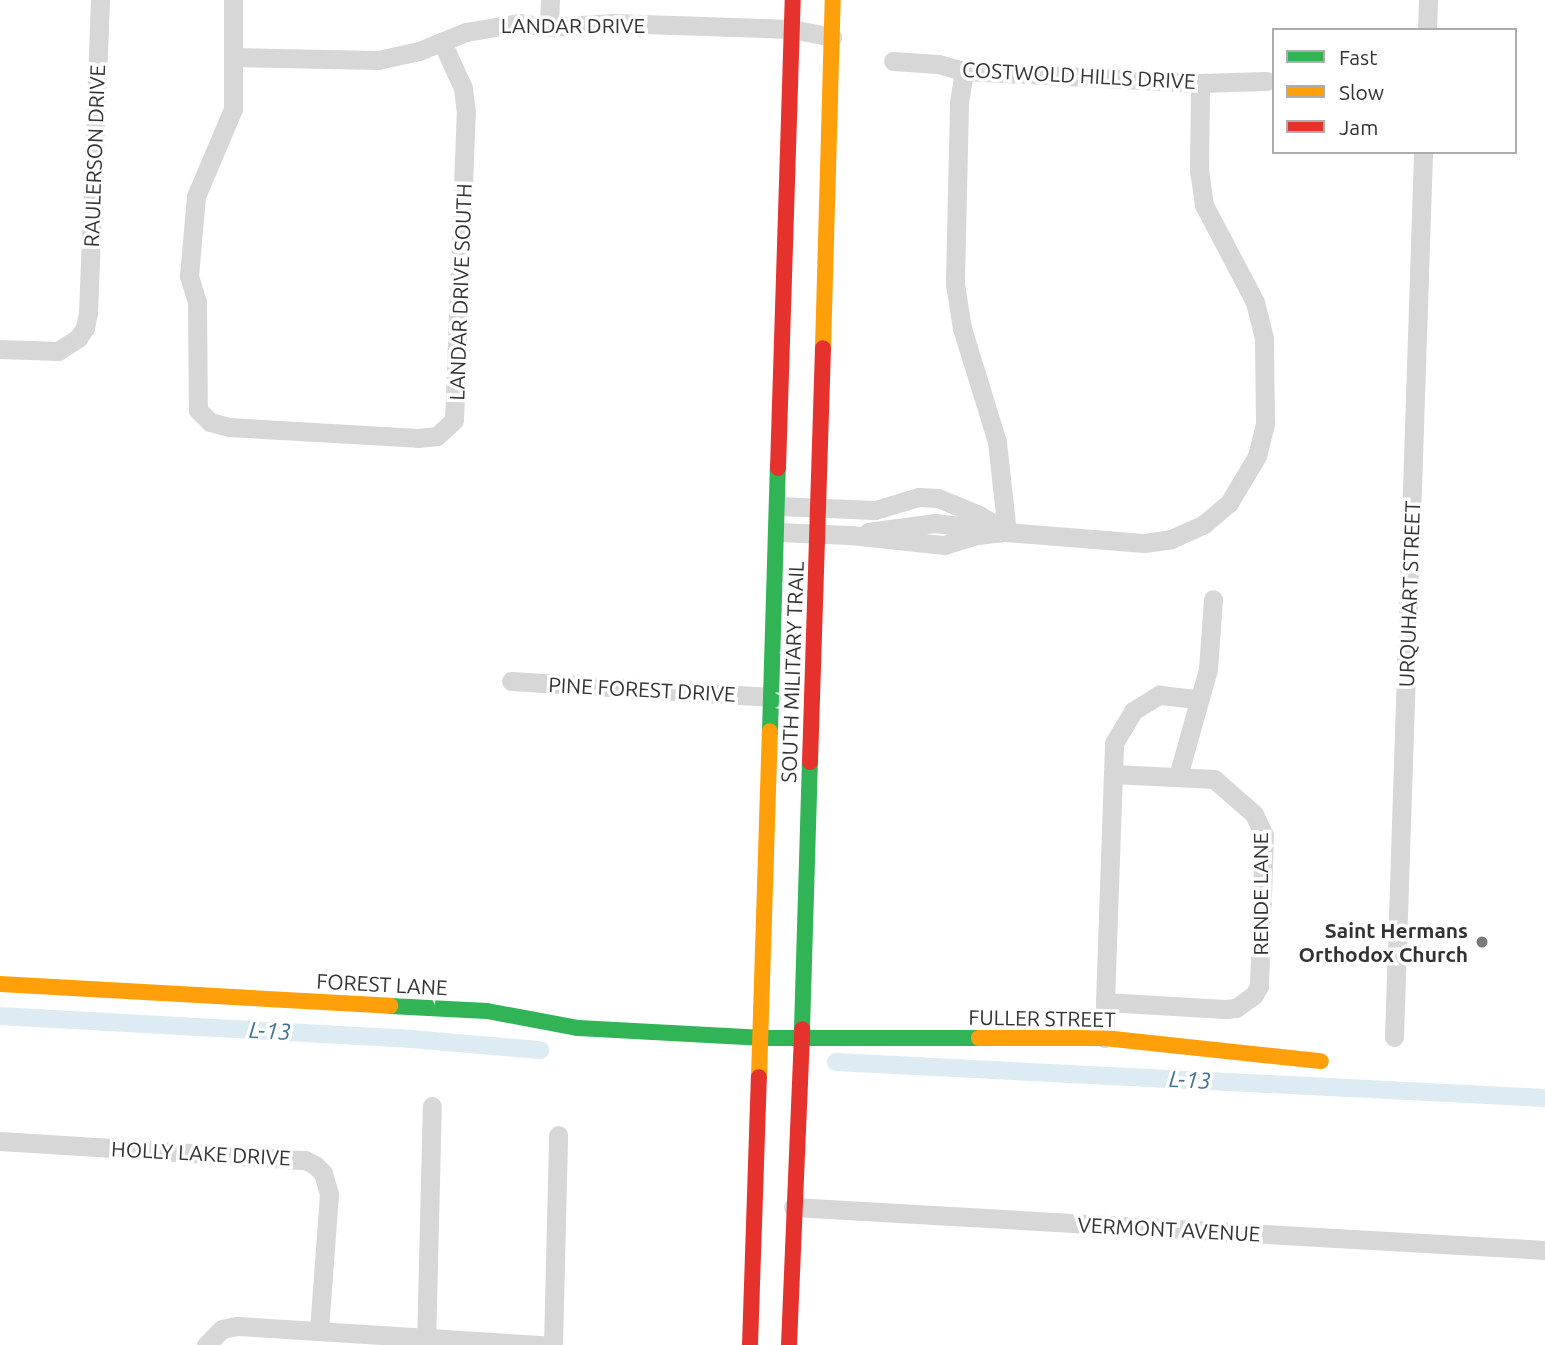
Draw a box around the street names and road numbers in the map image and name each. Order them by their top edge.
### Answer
street label: LANDAR DRIVE [501,12,645,38]
street label: COSTWOLD HILLS DRIVE [962,56,1196,94]
street label: RAULERSON DRIVE [78,64,110,248]
street label: LANDAR DRIVE SOUTH [444,183,476,401]
street label: URQUHART STREET [1393,500,1425,688]
street label: SOUTH MILITARY TRAIL [776,561,808,783]
street label: PINE FOREST DRIVE [548,672,736,706]
street label: RENDE LANE [1247,833,1273,955]
street label: FOREST LANE [316,968,448,1000]
street label: FULLER STREET [968,1004,1116,1032]
street label: HOLLY LAKE DRIVE [111,1136,291,1170]
street label: VERMONT AVENUE [1077,1212,1261,1246]

